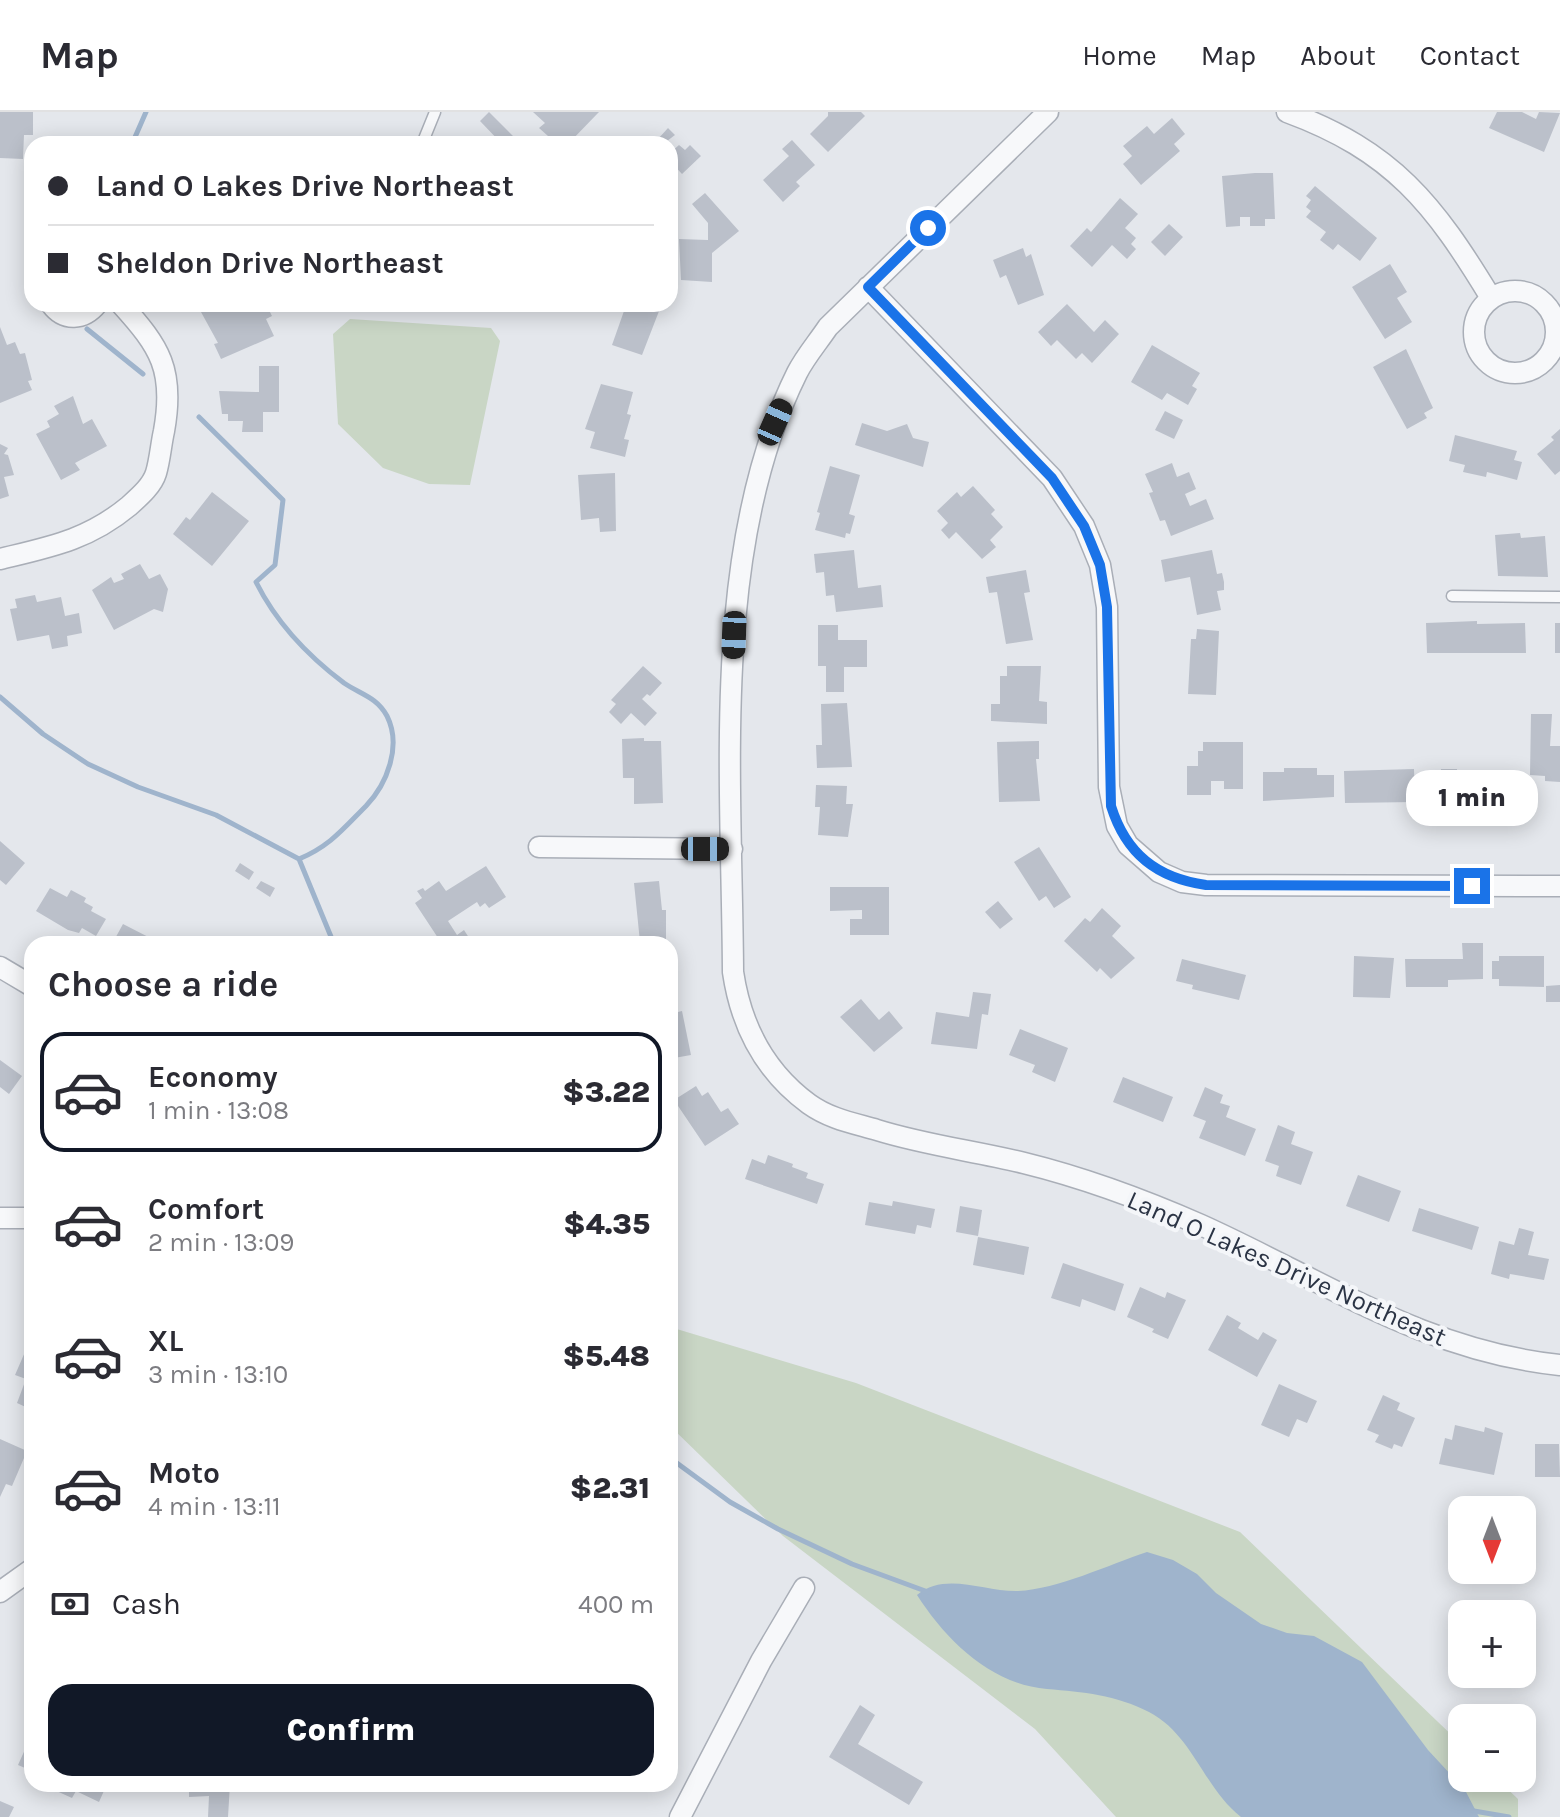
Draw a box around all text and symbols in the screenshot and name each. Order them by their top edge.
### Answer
text: Map [40,33,119,78]
text: Home [1082,39,1157,72]
text: Map [1201,39,1256,72]
text: About [1300,39,1376,72]
text: Contact [1420,39,1520,72]
text: Land O Lakes Drive Northeast [96,168,514,204]
route start [910,210,946,246]
text: Sheldon Drive Northeast [96,245,444,281]
car [754,395,796,449]
car [721,611,747,659]
callout: 1 min [1406,770,1538,826]
text: 1 min [1438,782,1506,813]
car [681,837,729,861]
route end [1454,868,1490,904]
text: Choose a ride [48,963,278,1005]
icon: car [52,1056,124,1128]
text: Economy [148,1059,278,1095]
text: $3.22 [562,1074,650,1110]
text: 1 min · 13:08 [148,1095,289,1126]
street label: Land O Lakes Drive Northeast [1123,1184,1451,1353]
icon: car [52,1188,124,1260]
text: Comfort [148,1191,264,1227]
text: $4.35 [563,1206,650,1242]
text: 2 min · 13:09 [148,1227,294,1258]
icon: car [52,1320,124,1392]
text: XL [148,1323,183,1359]
text: $5.48 [562,1338,650,1374]
text: 3 min · 13:10 [148,1359,288,1390]
icon: car [52,1452,124,1524]
text: Moto [148,1455,220,1491]
text: $2.31 [570,1470,650,1506]
text: 4 min · 13:11 [148,1491,281,1522]
north arrow [1448,1496,1536,1584]
map controls [1448,1496,1536,1792]
icon: cash [48,1582,92,1626]
text: Cash [112,1586,181,1622]
text: 400 m [578,1589,654,1620]
button: + [1448,1600,1536,1688]
button: Confirm [48,1684,654,1776]
button: − [1448,1704,1536,1792]

